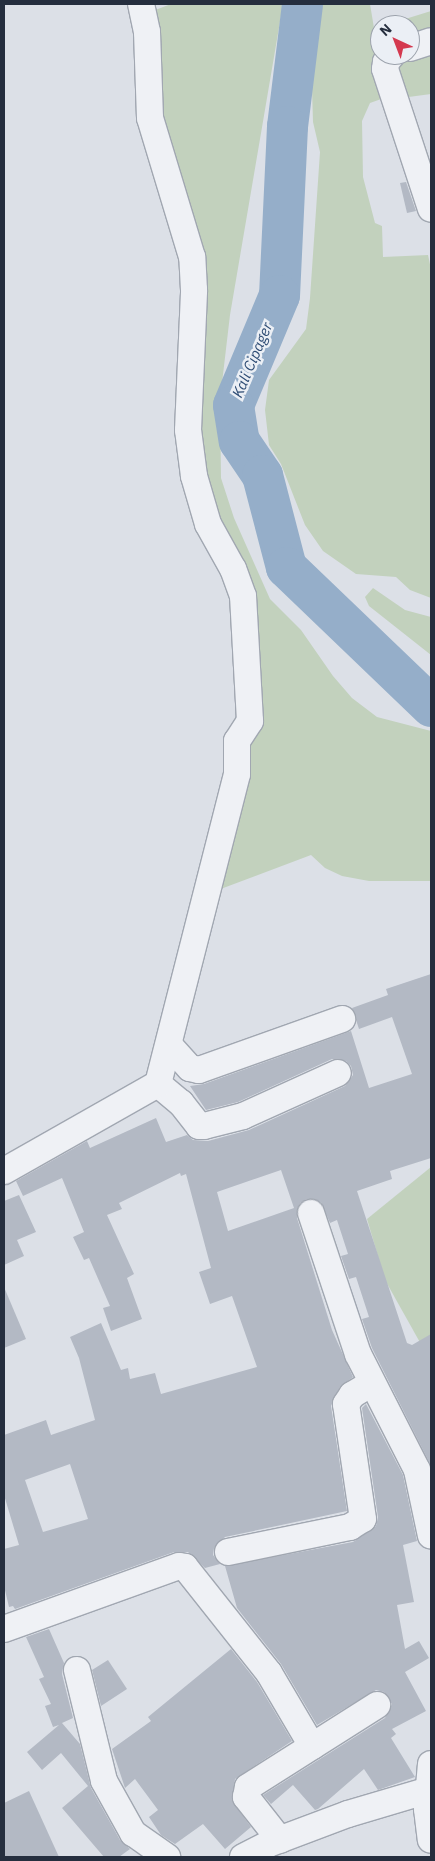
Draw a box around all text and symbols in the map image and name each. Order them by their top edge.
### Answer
north arrow [370,15,420,65]
text: N [376,20,395,40]
water label: Kali Cipager [228,320,276,400]

